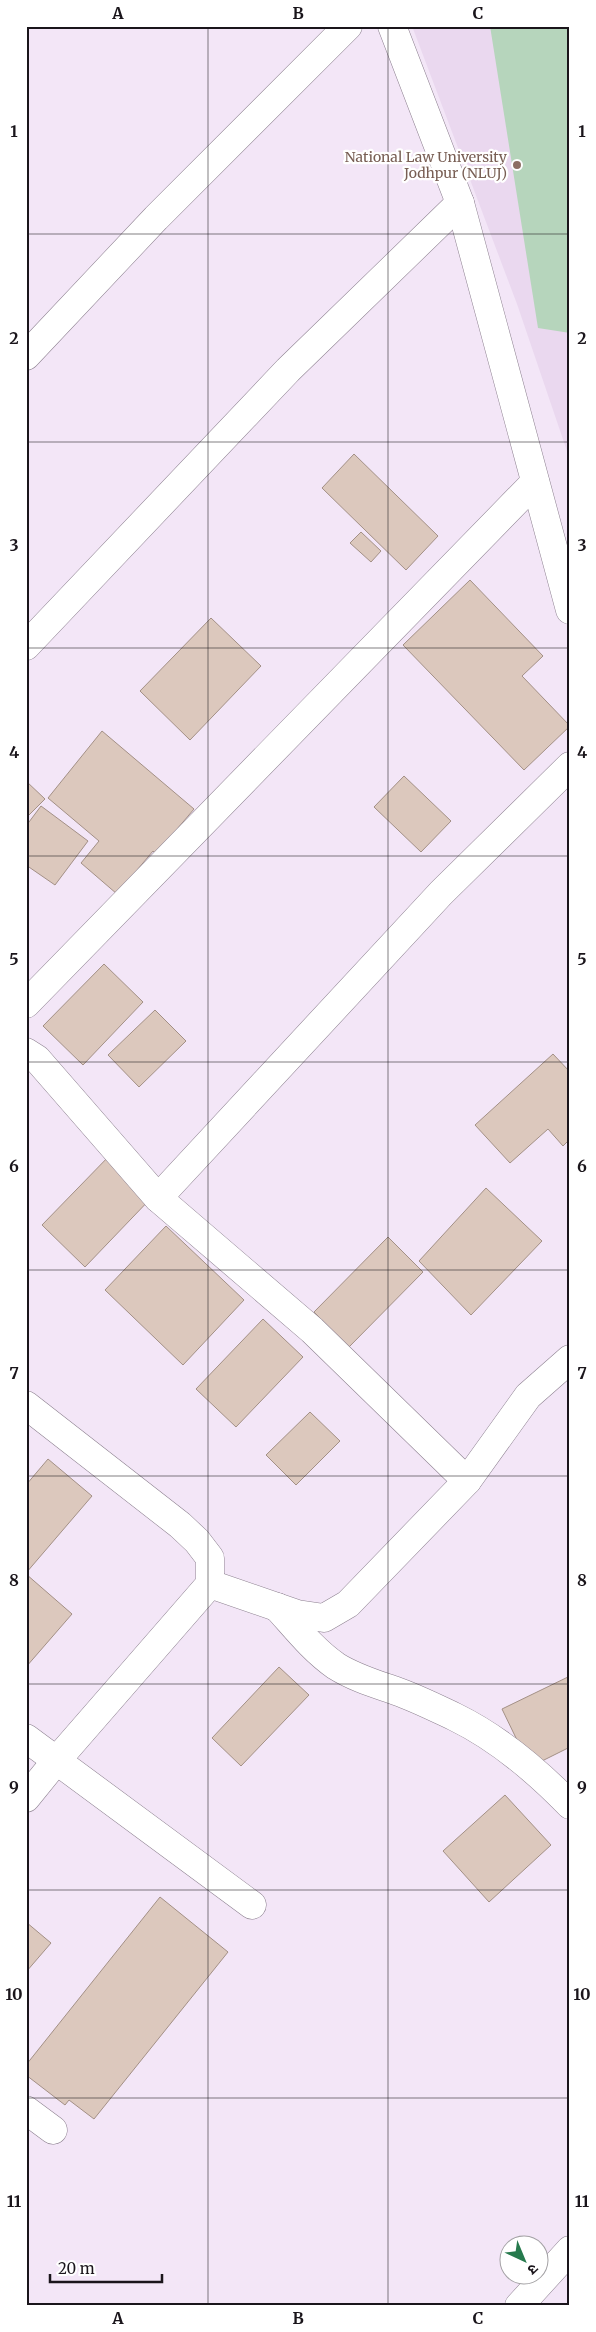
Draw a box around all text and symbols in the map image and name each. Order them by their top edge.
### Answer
text: A [111,3,124,23]
text: B [292,3,304,23]
text: C [473,3,483,23]
text: 1 [10,121,18,141]
text: 1 [578,121,586,141]
place label: National Law University Jodhpur (NLUJ) [345,148,508,182]
marker: National Law University Jodhpur (NLUJ) [511,159,523,171]
text: 2 [9,328,19,348]
text: 2 [577,328,587,348]
text: 3 [9,535,19,555]
text: 3 [577,535,587,555]
text: 4 [9,742,19,762]
text: 4 [577,742,587,762]
text: 5 [9,949,19,969]
text: 5 [577,949,587,969]
text: 6 [9,1156,19,1176]
text: 6 [577,1156,587,1176]
text: 7 [9,1363,19,1383]
text: 7 [577,1363,587,1383]
text: 8 [9,1570,19,1590]
text: 8 [577,1570,587,1590]
text: 9 [9,1777,19,1797]
text: 9 [577,1777,587,1797]
text: 10 [5,1984,23,2004]
text: 10 [573,1984,591,2004]
text: 11 [7,2191,22,2211]
text: 11 [575,2191,590,2211]
north arrow [498,2234,548,2284]
scale bar [50,2252,162,2284]
text: 20 m [58,2259,95,2278]
text: उ [523,2260,542,2279]
text: A [111,2308,124,2328]
text: B [292,2308,304,2328]
text: C [473,2308,483,2328]

